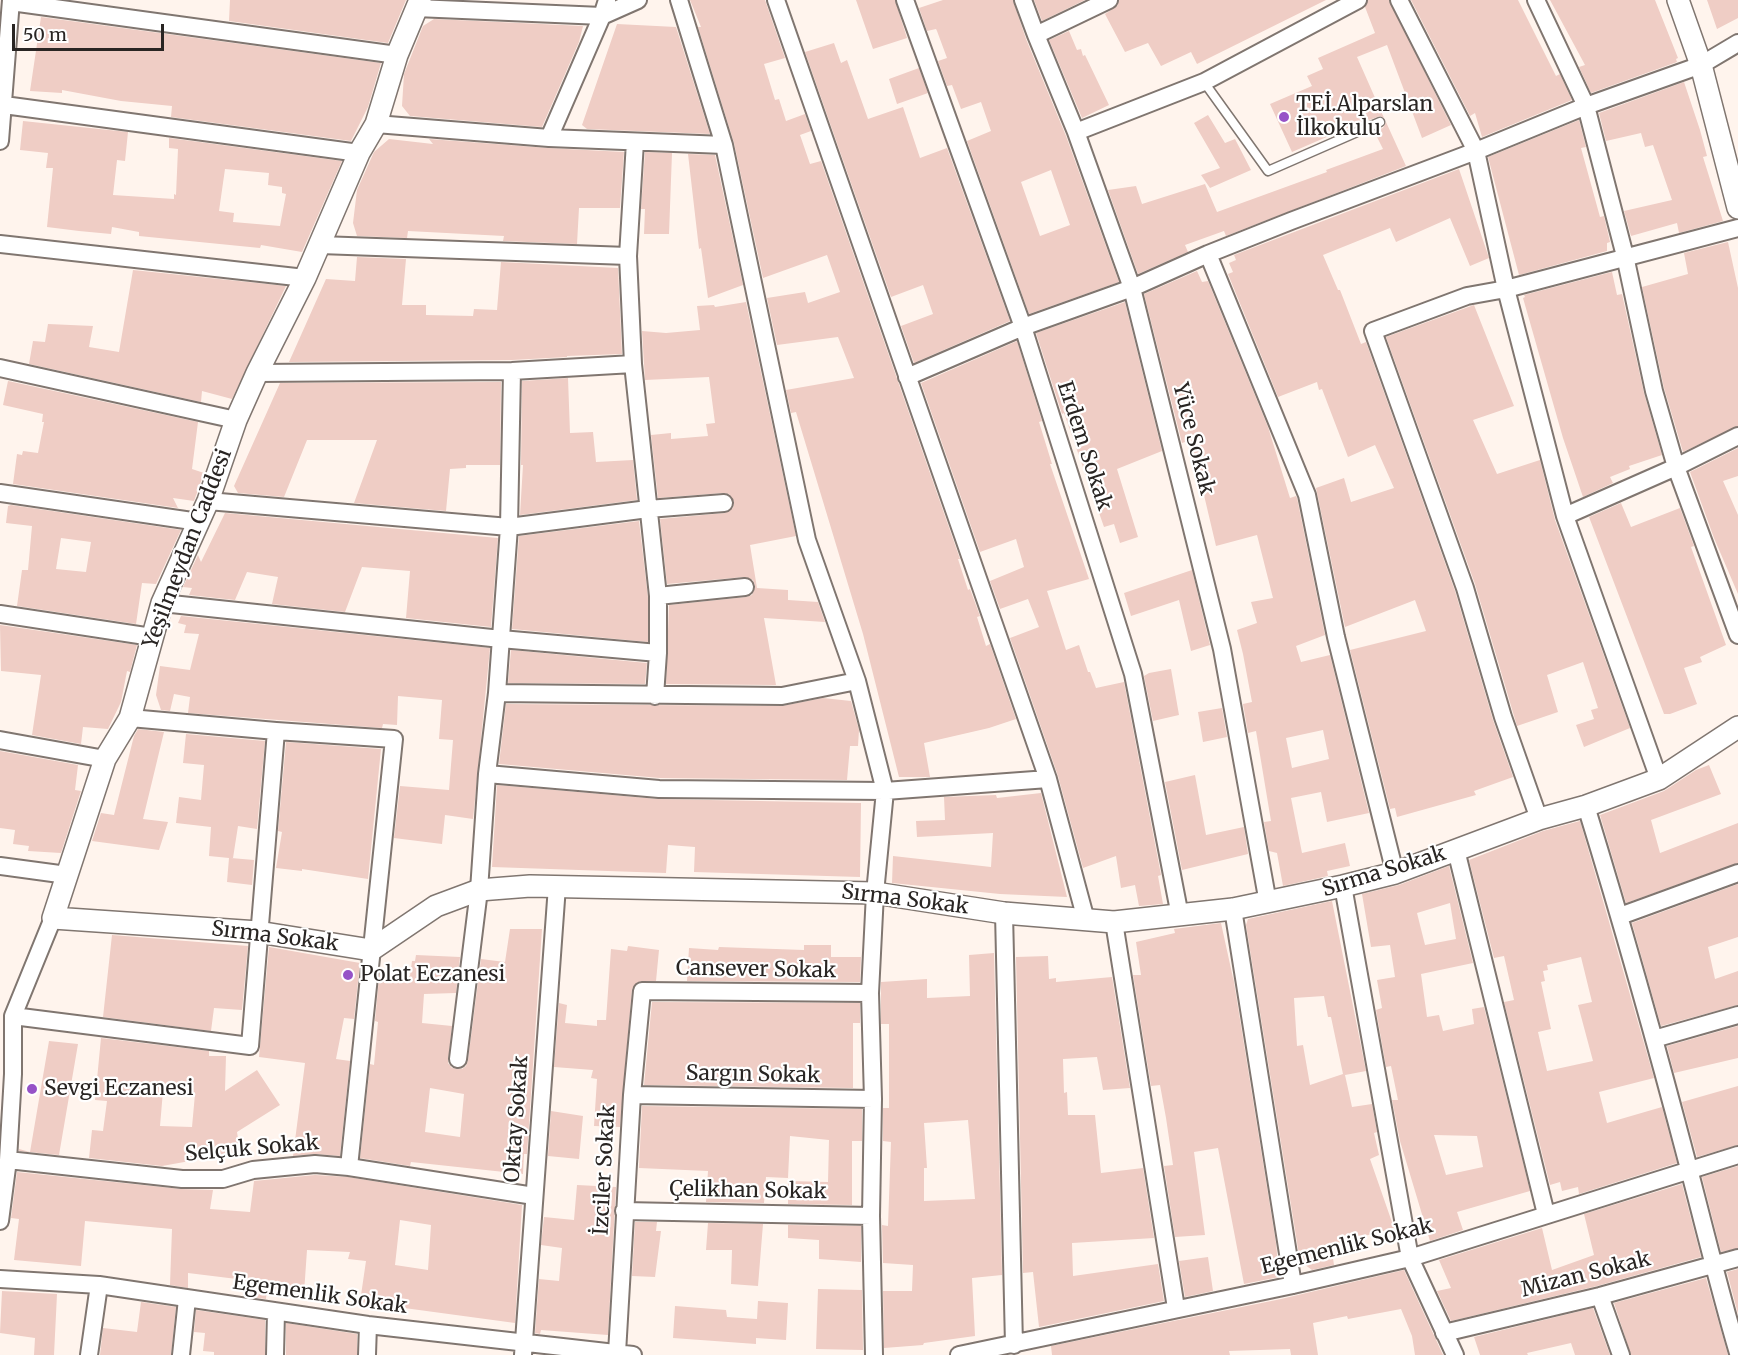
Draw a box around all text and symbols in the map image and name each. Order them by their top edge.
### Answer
scale bar [15,12,166,50]
text: 50 m [23,23,67,46]
place label: TEİ.Alparslan İlkokulu [1296,92,1433,142]
marker: TEİ.Alparslan İlkokulu [1277,110,1291,124]
street label: Erdem Sokak [1051,378,1117,514]
street label: Yüce Sokak [1167,380,1219,498]
street label: Yeşilmeydan Caddesi [138,446,238,652]
street label: Sırma Sokak [1319,841,1449,903]
street label: Sırma Sokak [840,880,970,920]
street label: Sırma Sokak [210,917,340,957]
street label: Cansever Sokak [676,956,836,984]
place label: Polat Eczanesi [360,962,505,988]
marker: Polat Eczanesi [341,968,355,982]
street label: Oktay Sokak [500,1055,534,1183]
street label: Sargın Sokak [686,1061,820,1089]
place label: Sevgi Eczanesi [44,1076,193,1102]
marker: Sevgi Eczanesi [25,1082,39,1096]
street label: İzciler Sokak [589,1104,621,1236]
street label: Selçuk Sokak [184,1131,320,1167]
street label: Çelikhan Sokak [669,1177,827,1205]
street label: Egemenlik Sokak [1258,1213,1436,1281]
street label: Mizan Sokak [1519,1247,1653,1303]
street label: Egemenlik Sokak [231,1270,409,1320]

